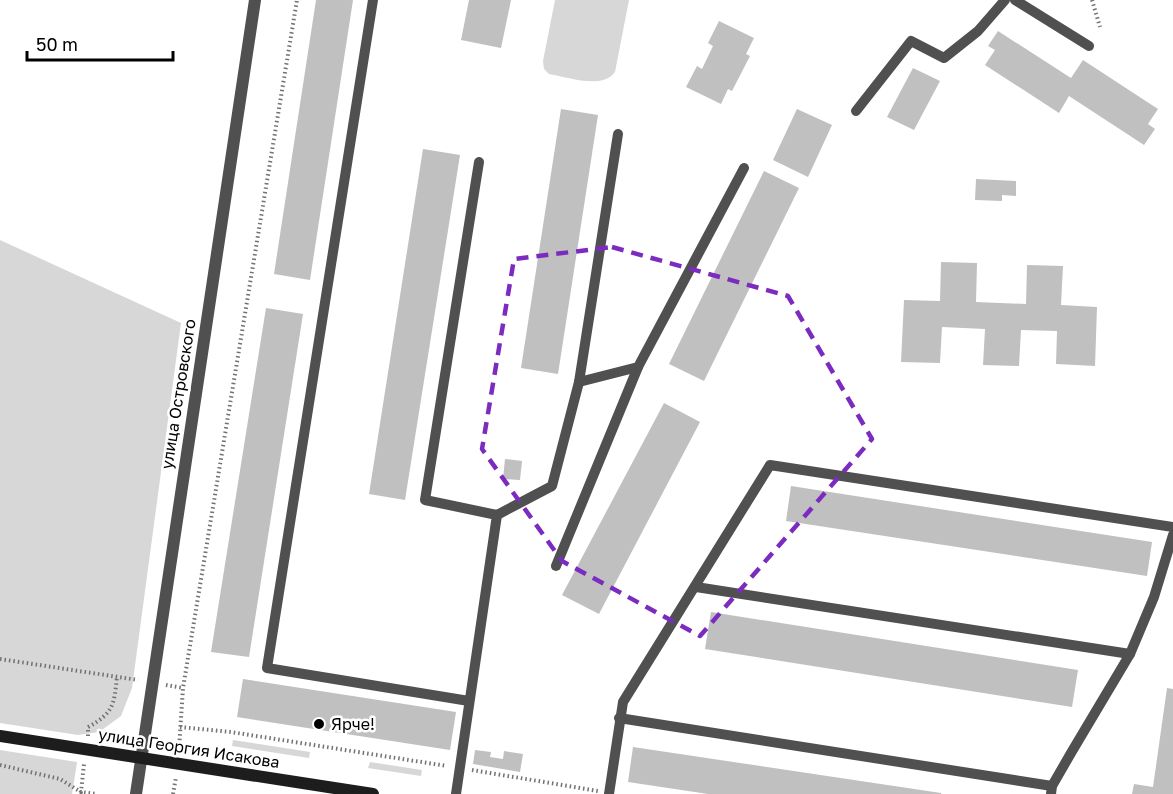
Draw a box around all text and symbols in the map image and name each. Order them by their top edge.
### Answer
scale bar [27,24,172,62]
text: 50 m [36,33,78,55]
street label: улица Островского [156,317,200,471]
place label: Ярче! [331,714,375,734]
marker: Ярче! [312,717,326,731]
street label: улица Георгия Исакова [97,724,281,772]

